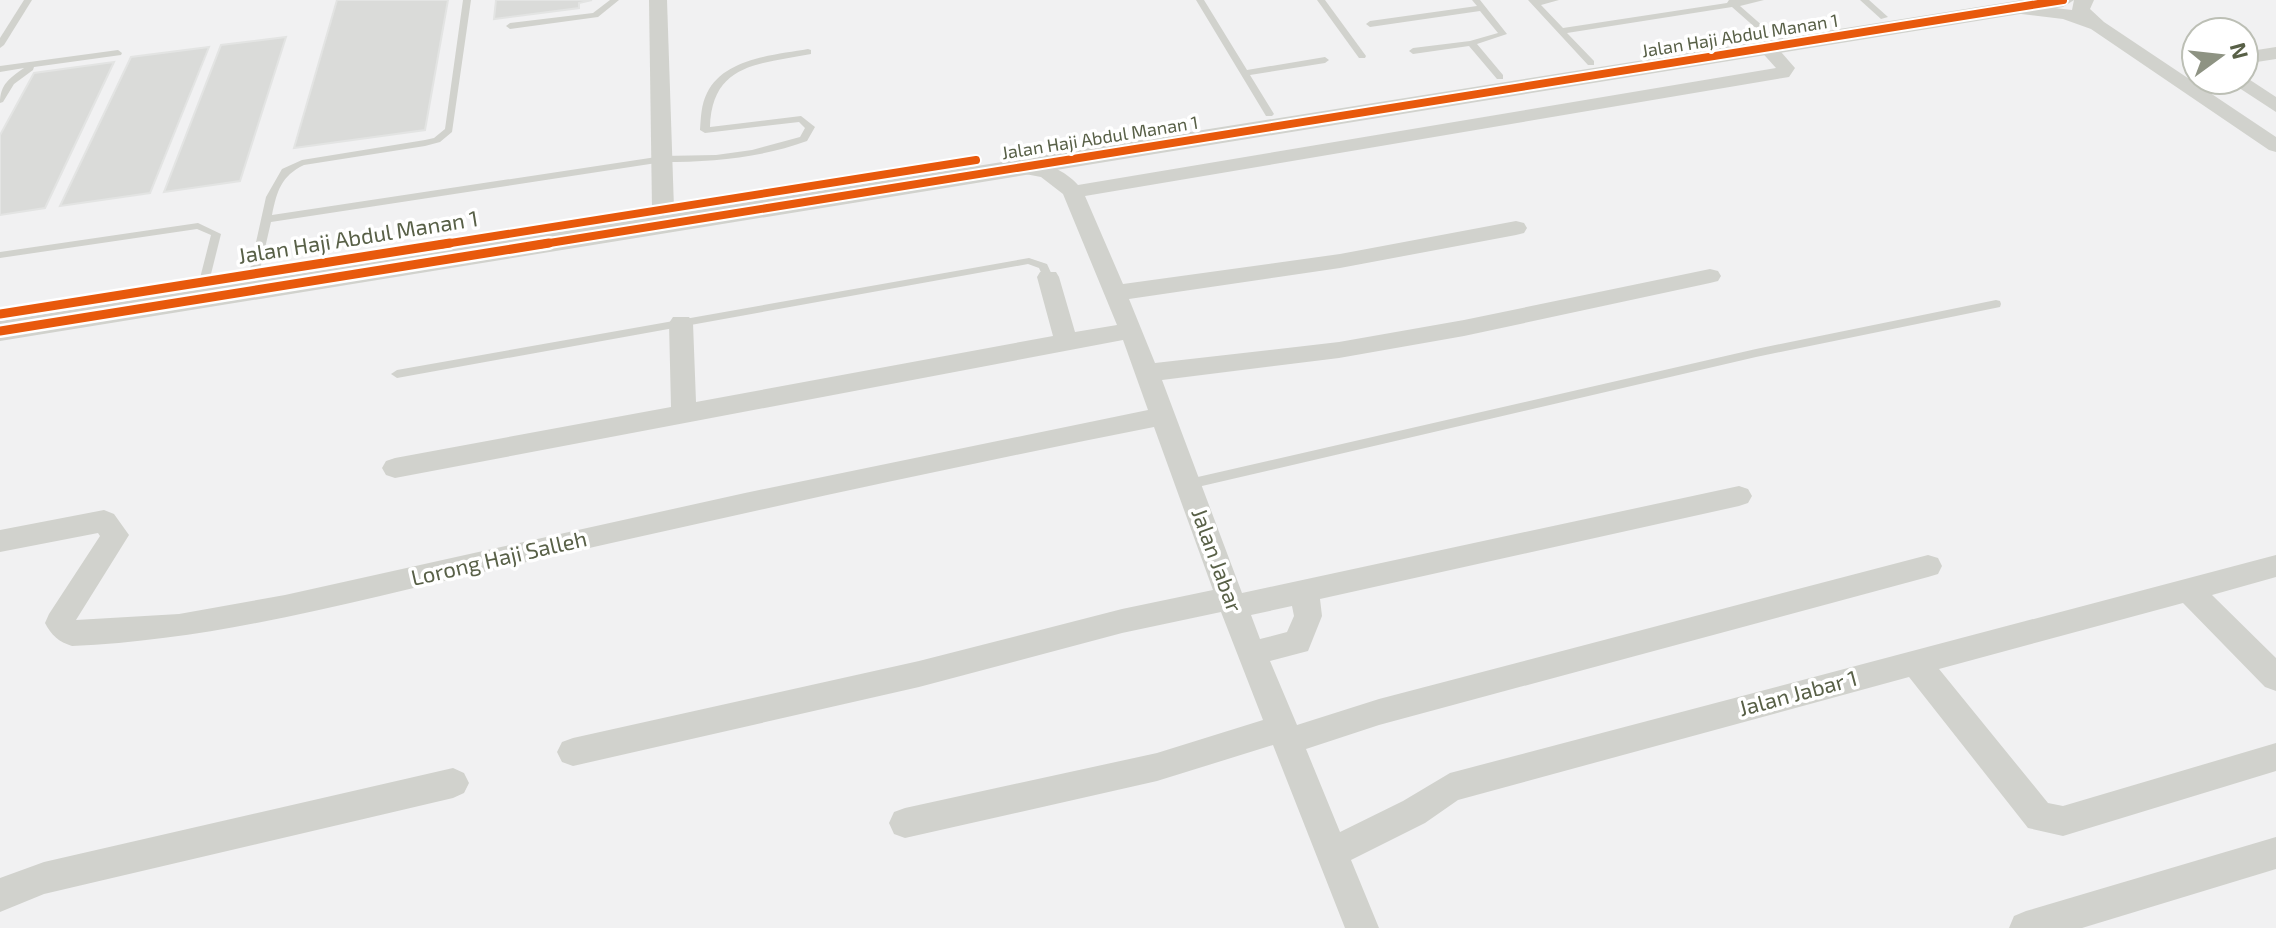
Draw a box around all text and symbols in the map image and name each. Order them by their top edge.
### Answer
street label: Jalan Haji Abdul Manan 1 [1640,9,1840,61]
north arrow [2180,16,2260,96]
text: N [2226,40,2255,62]
street label: Jalan Haji Abdul Manan 1 [1000,111,1200,163]
street label: Jalan Haji Abdul Manan 1 [236,204,480,269]
street label: Jalan Jabar [1187,504,1249,615]
street label: Lorong Haji Salleh [408,524,589,591]
street label: Jalan Jabar 1 [1736,664,1860,720]

